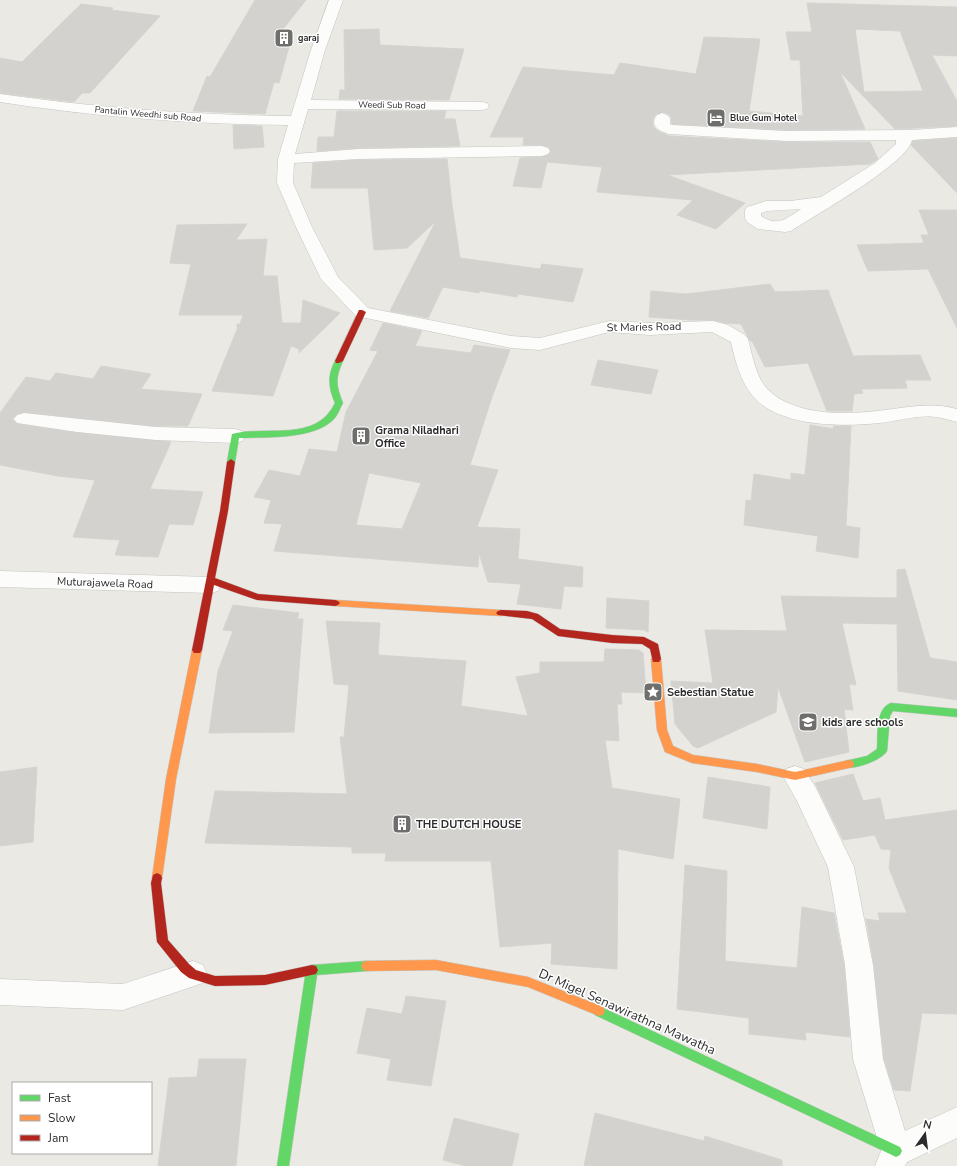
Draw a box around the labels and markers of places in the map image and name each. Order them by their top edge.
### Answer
building icon: garaj [273,27,295,49]
place label: garaj [298,32,319,44]
hotel icon: Blue Gum Hotel [705,107,727,129]
place label: Blue Gum Hotel [730,112,797,124]
place label: Grama Niladhari Office [375,423,459,451]
building icon: Grama Niladhari Office [350,425,372,447]
place icon: Sebestian Statue [642,681,664,703]
place label: Sebestian Statue [667,685,754,700]
school or university icon: kids are schools [797,711,819,733]
place label: kids are schools [822,715,903,730]
building icon: THE DUTCH HOUSE [391,813,413,835]
place label: THE DUTCH HOUSE [416,817,521,832]

